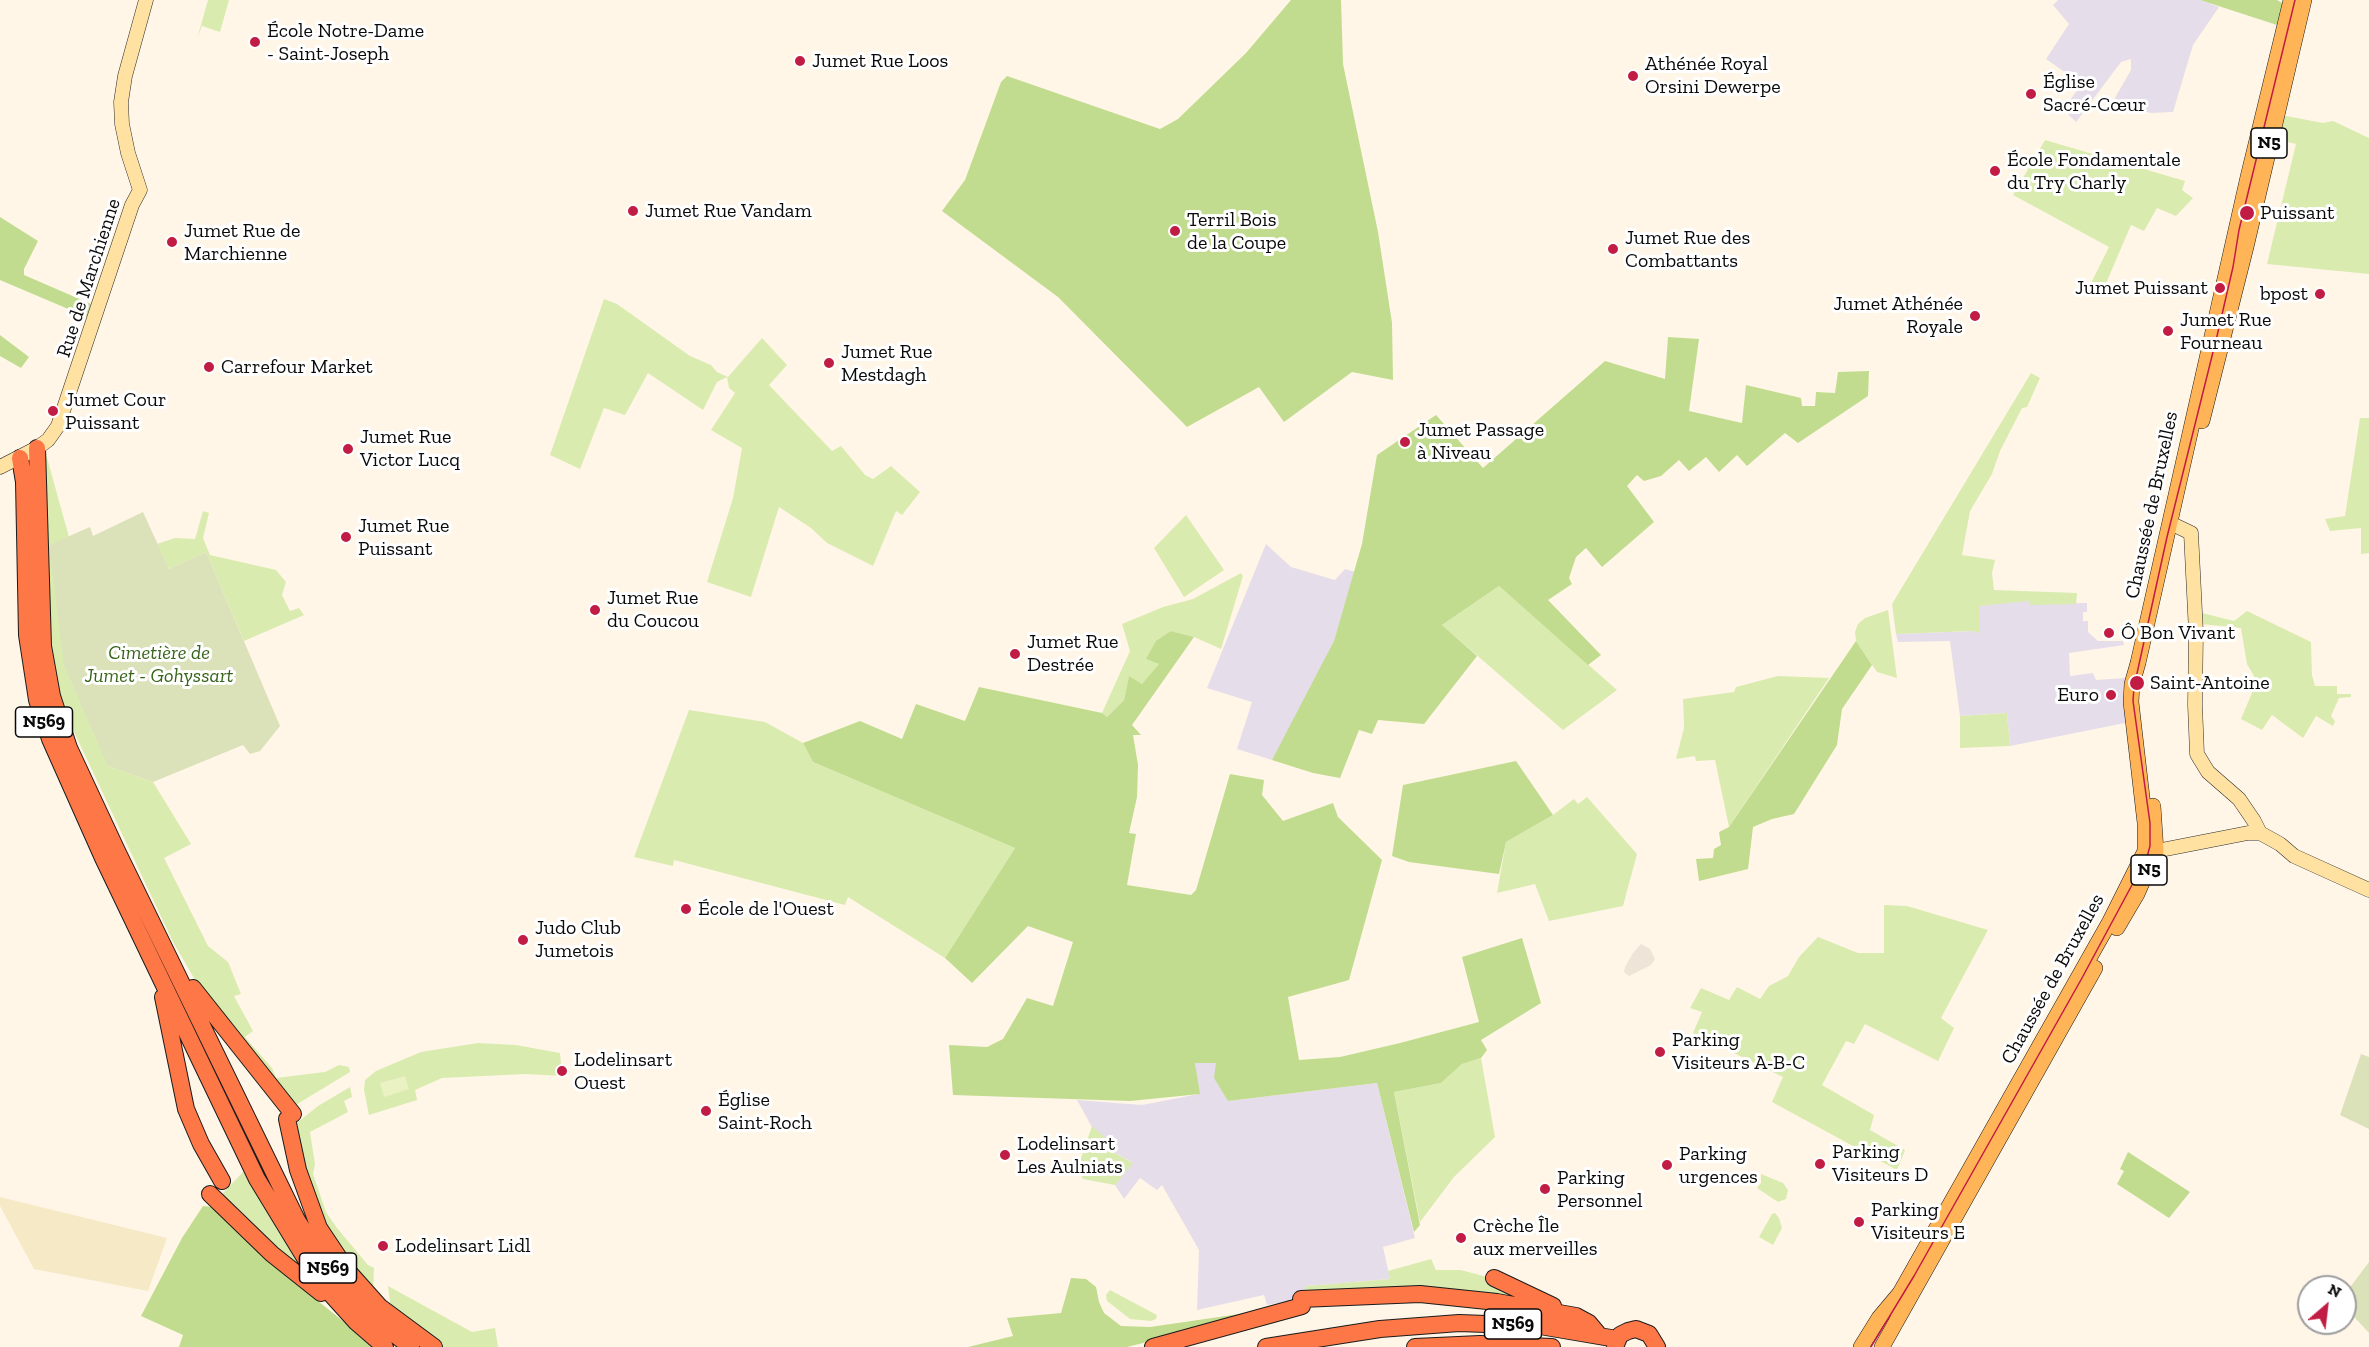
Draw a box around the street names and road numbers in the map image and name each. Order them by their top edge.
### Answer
road number: N5 [2251,128,2287,158]
street label: Rue de Marchienne [52,196,126,360]
street label: Chaussée de Bruxelles [2120,409,2184,601]
road number: N569 [15,707,72,737]
road number: N5 [2131,855,2167,885]
street label: Chaussée de Bruxelles [1996,890,2110,1068]
road number: N569 [300,1253,356,1283]
road number: N569 [1484,1309,1541,1339]

